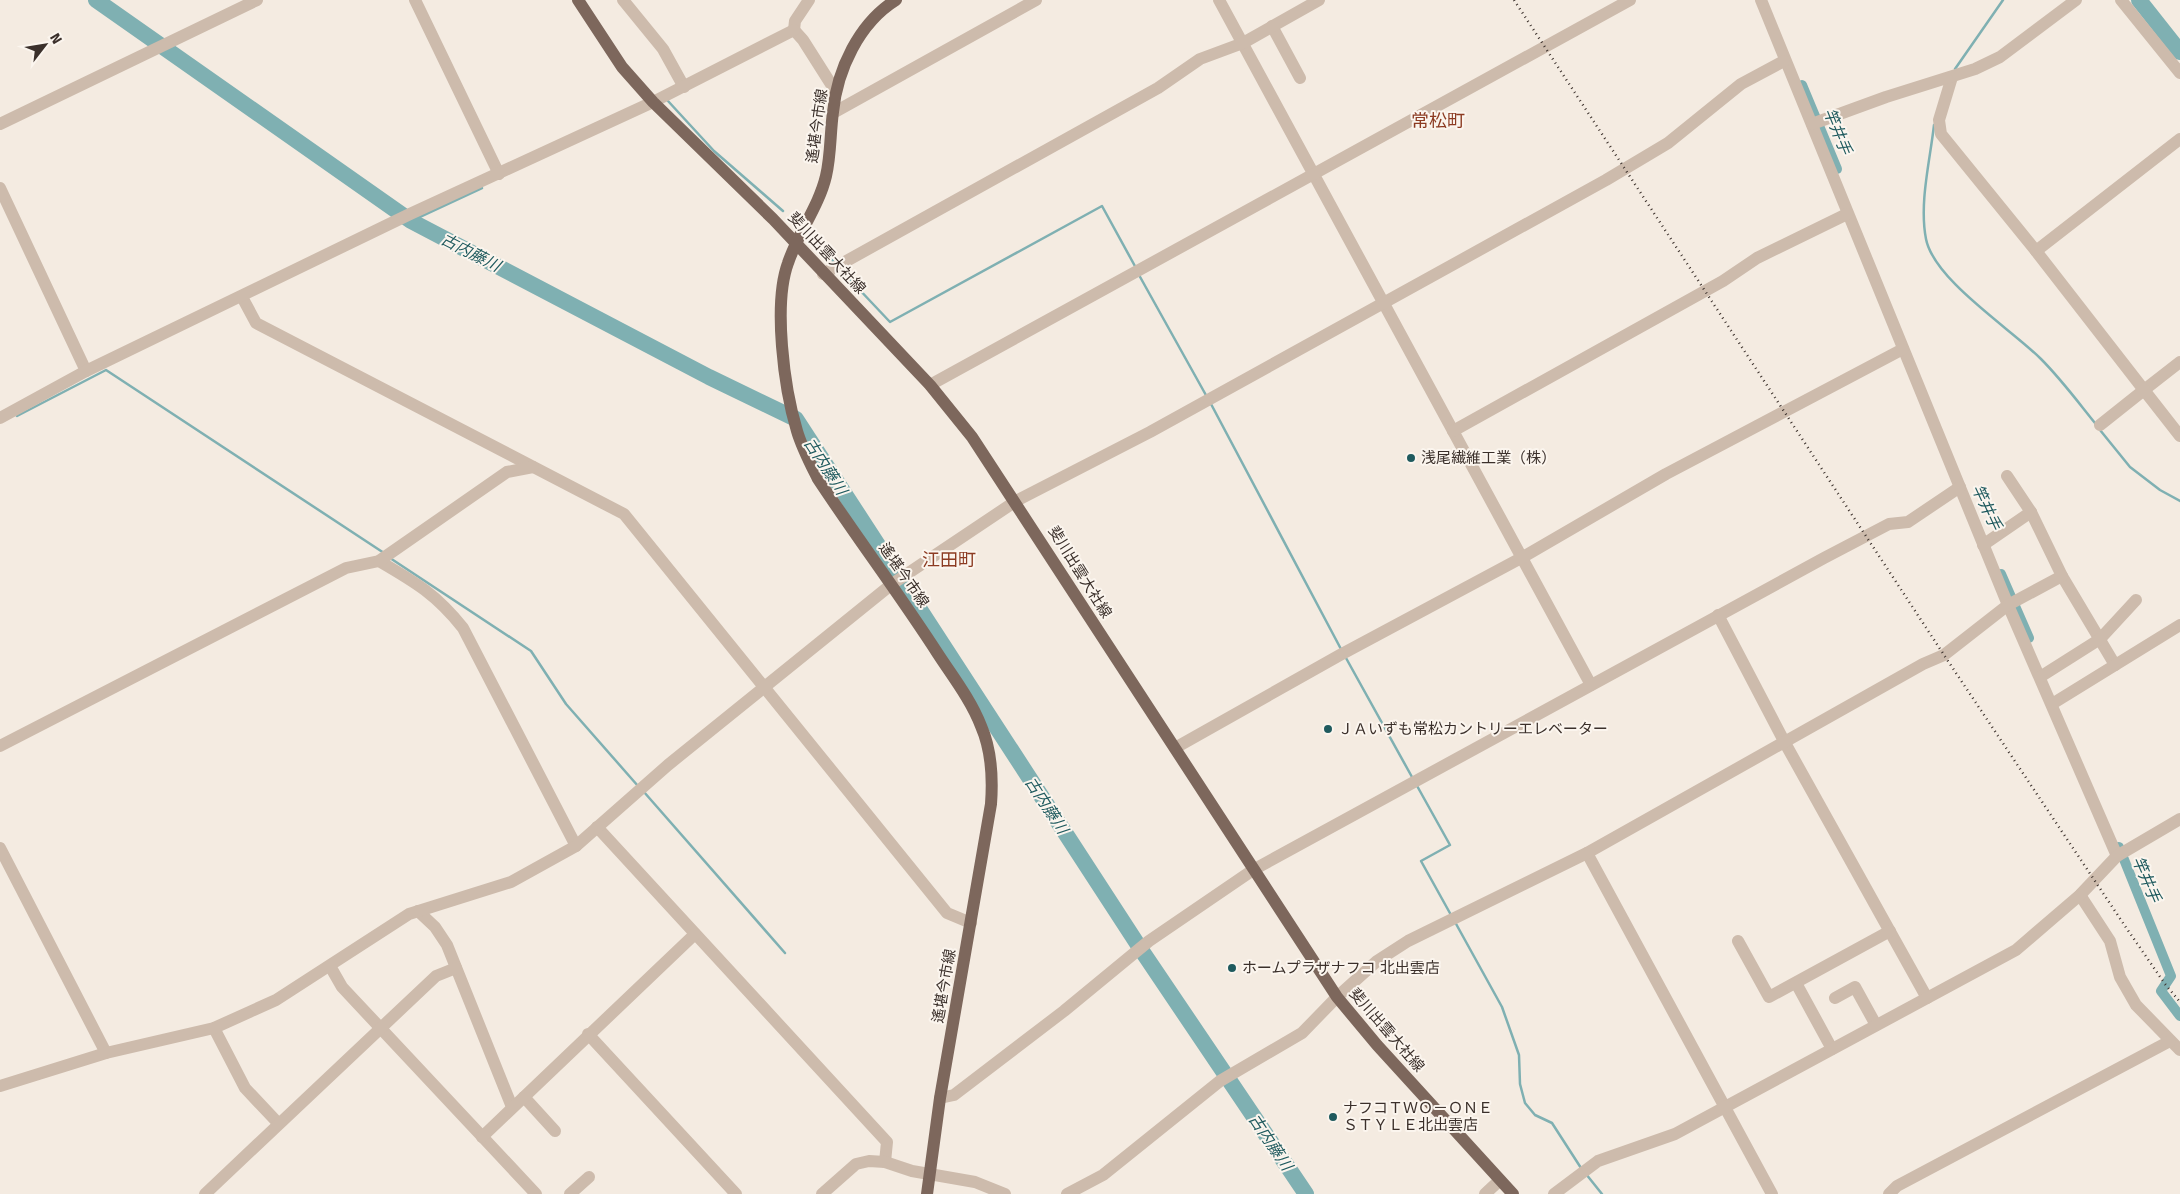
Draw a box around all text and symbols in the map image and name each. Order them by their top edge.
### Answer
north arrow [20,20,70,70]
text: N [46,30,65,47]
street label: 遙堪今市線 [803,88,831,164]
water label: 竿井手 [1820,105,1856,158]
district label: 常松町 [1411,110,1465,132]
street label: 斐川出雲大社線 [785,208,869,298]
water label: 古内藤川 [438,229,505,276]
water label: 古内藤川 [800,434,852,500]
place label: 浅尾繊維工業（株） [1421,449,1556,467]
marker: 浅尾繊維工業（株） [1405,452,1417,464]
water label: 竿井手 [1968,481,2006,534]
street label: 斐川出雲大社線 [1045,523,1115,621]
street label: 遙堪今市線 [875,539,933,611]
district label: 江田町 [922,549,976,571]
place label: ＪＡいずも常松カントリーエレベーター [1338,720,1608,738]
marker: ＪＡいずも常松カントリーエレベーター [1322,723,1334,735]
water label: 古内藤川 [1021,773,1073,839]
water label: 竿井手 [2128,853,2165,906]
street label: 遙堪今市線 [929,947,959,1025]
place label: ホームプラザナフコ 北出雲店 [1242,959,1440,977]
marker: ホームプラザナフコ 北出雲店 [1226,962,1238,974]
street label: 斐川出雲大社線 [1346,984,1428,1076]
place label: ナフコＴＷＯ－ＯＮＥ ＳＴＹＬＥ北出雲店 [1343,1099,1493,1134]
water label: 古内藤川 [1245,1110,1297,1176]
marker: ナフコＴＷＯ－ＯＮＥ ＳＴＹＬＥ北出雲店 [1327,1111,1339,1123]

